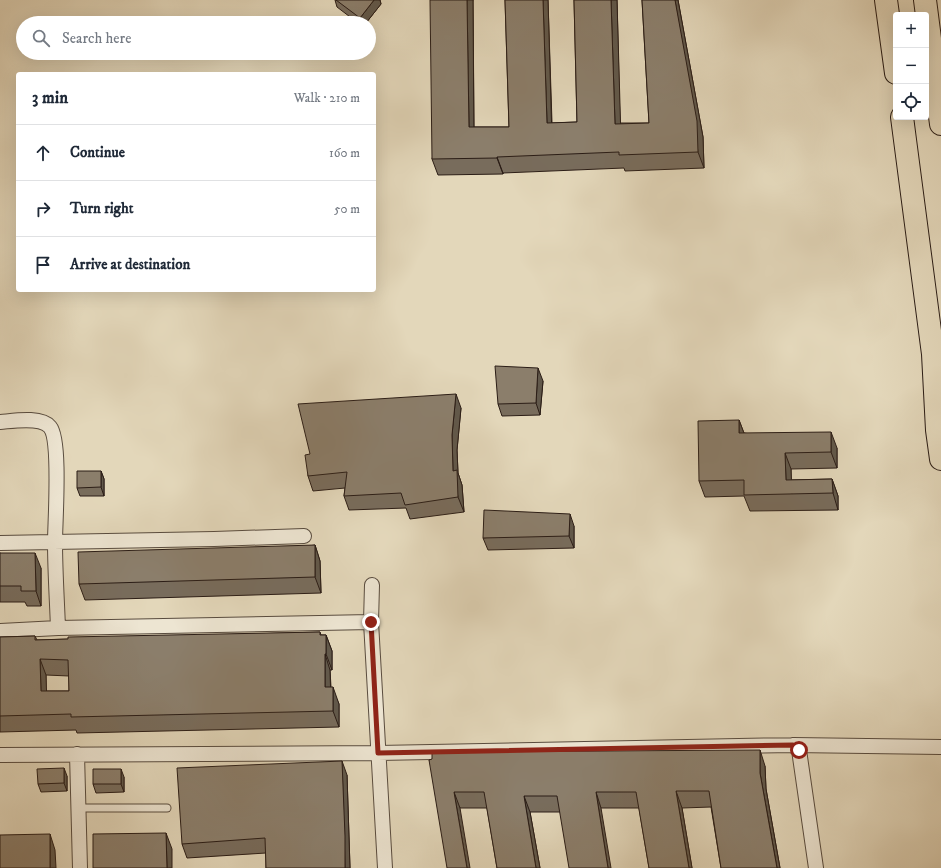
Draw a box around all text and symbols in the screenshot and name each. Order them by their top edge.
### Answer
map controls [893,12,929,120]
button: + [893,12,929,48]
search box [16,16,376,60]
icon: search [30,27,52,49]
text: Search here [62,29,131,48]
button: − [893,48,929,84]
button: locate [893,84,929,120]
text: 3 min [32,87,68,109]
text: Walk · 210 m [294,90,360,106]
icon: ahead [32,142,54,164]
text: Continue [70,143,125,162]
text: 160 m [329,145,360,161]
icon: right [32,198,54,220]
text: Turn right [70,199,133,218]
text: 50 m [334,201,360,217]
icon: arrive [32,254,54,276]
text: Arrive at destination [70,255,190,274]
route end [362,613,380,631]
route start [790,741,808,759]

